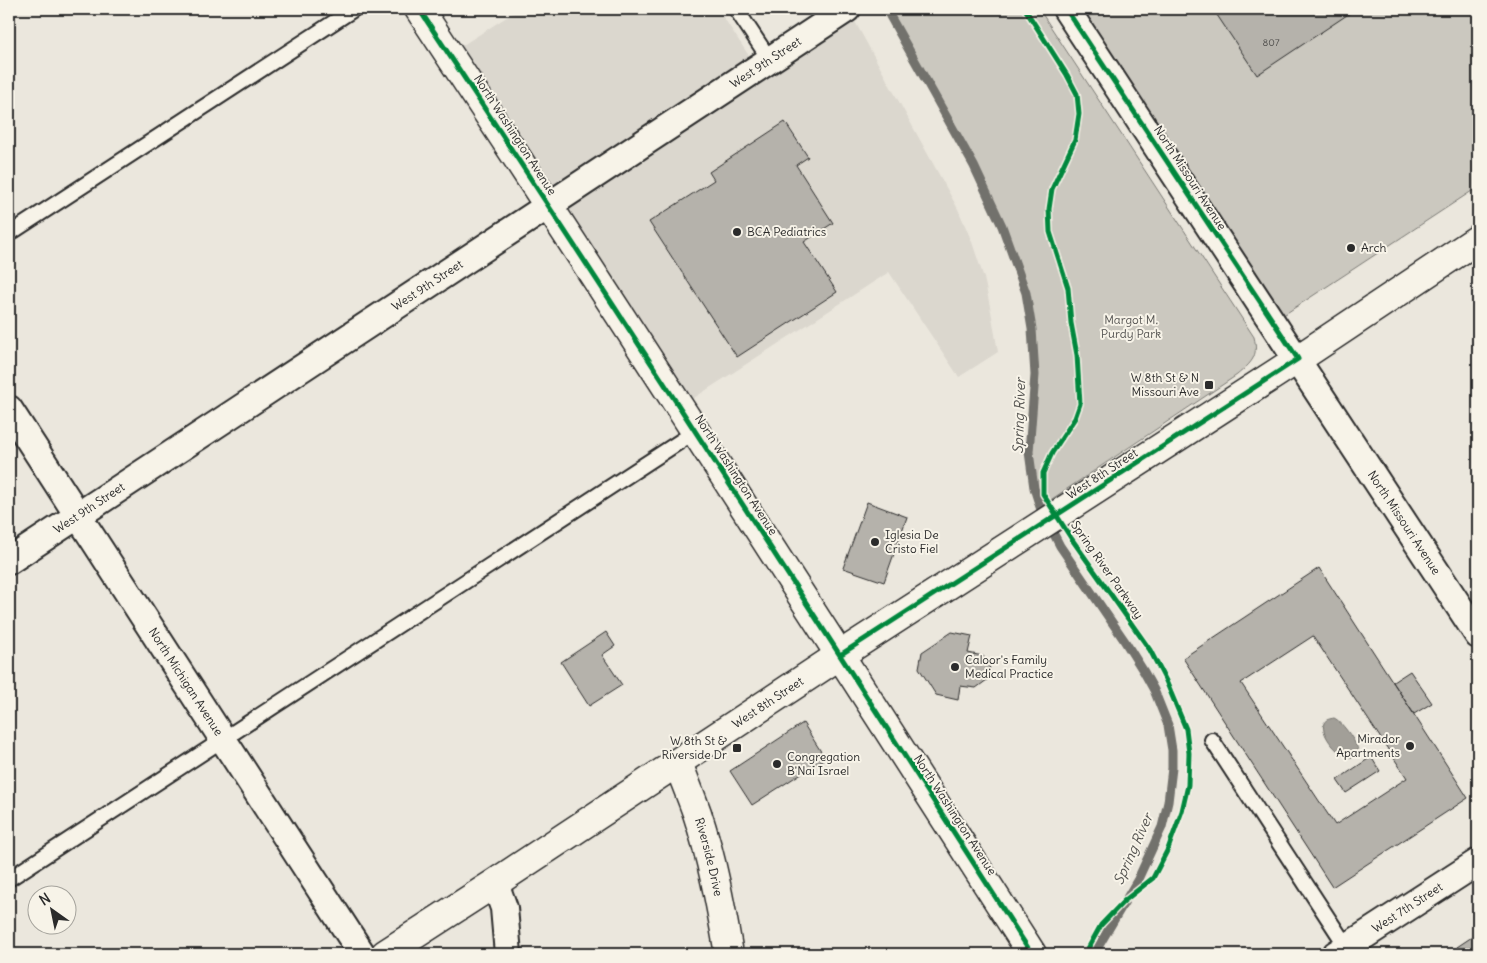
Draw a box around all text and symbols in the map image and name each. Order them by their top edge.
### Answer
street label: West 9th Street [727,33,804,91]
house number: 807 [1262,36,1280,49]
street label: North Washington Avenue [471,72,560,198]
street label: North Missouri Avenue [1151,123,1230,233]
place label: BCA Pediatrics [747,224,826,239]
marker: BCA Pediatrics [731,226,743,238]
place label: Arch [1361,240,1387,255]
marker: Arch [1345,242,1357,254]
street label: West 9th Street [389,256,466,314]
park label: Margot M. Purdy Park [1101,312,1161,341]
place label: W 8th St & N Missouri Ave [1131,370,1199,399]
water label: Spring River [1009,375,1029,454]
marker: W 8th St & N Missouri Ave [1203,379,1215,391]
street label: North Washington Avenue [692,412,781,538]
street label: West 8th Street [1063,445,1140,502]
street label: North Missouri Avenue [1365,468,1444,577]
street label: West 9th Street [50,479,127,537]
street label: Spring River Parkway [1068,518,1147,621]
place label: Iglesia De Cristo Fiel [885,527,939,556]
marker: Iglesia De Cristo Fiel [869,536,881,548]
street label: North Michigan Avenue [146,625,226,738]
place label: Caloor's Family Medical Practice [965,652,1053,681]
marker: Caloor's Family Medical Practice [949,661,961,673]
street label: West 8th Street [729,673,806,731]
place label: Mirador Apartments [1336,731,1400,760]
place label: W 8th St & Riverside Dr [662,733,727,762]
marker: Mirador Apartments [1404,740,1416,752]
marker: W 8th St & Riverside Dr [731,742,743,754]
place label: Congregation B'Nai Israel [787,749,860,778]
street label: North Washington Avenue [911,752,1000,878]
marker: Congregation B'Nai Israel [771,758,783,770]
water label: Spring River [1109,809,1158,887]
street label: Riverside Drive [692,816,726,897]
street label: West 7th Street [1369,879,1445,936]
north arrow [28,886,78,936]
text: N [36,889,54,909]

